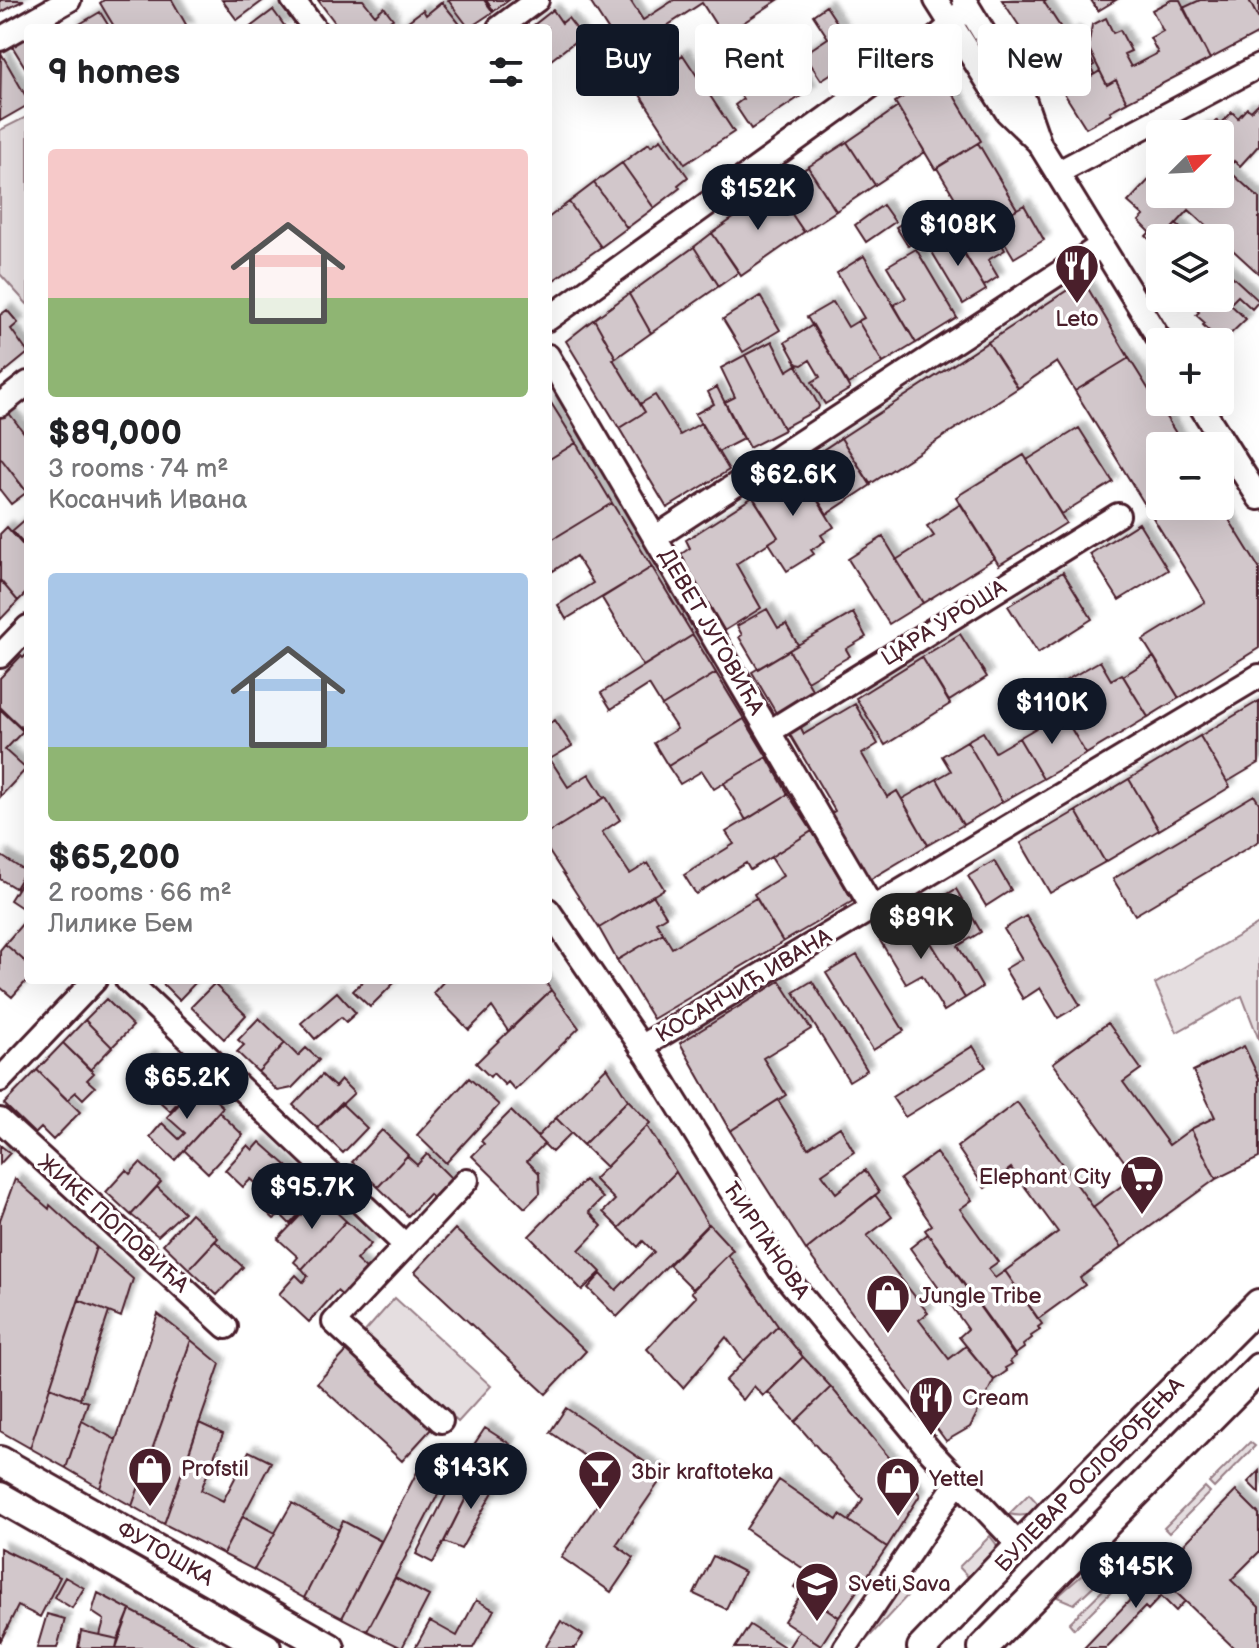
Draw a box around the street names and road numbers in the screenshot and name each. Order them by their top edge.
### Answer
street label: ДЕВЕТ ЈУГОВИЋА [652,544,770,721]
street label: ЦАРА УРОША [877,574,1012,672]
street label: КОСАНЧИЋ ИВАНА [651,923,837,1049]
street label: ЖИКЕ ПОПОВИЋА [32,1149,195,1299]
street label: ЋИРПАНОВА [717,1177,815,1305]
street label: БУЛЕВАР ОСЛОБОЂЕЊА [990,1372,1191,1578]
street label: ФУТОШКА [112,1516,219,1593]

